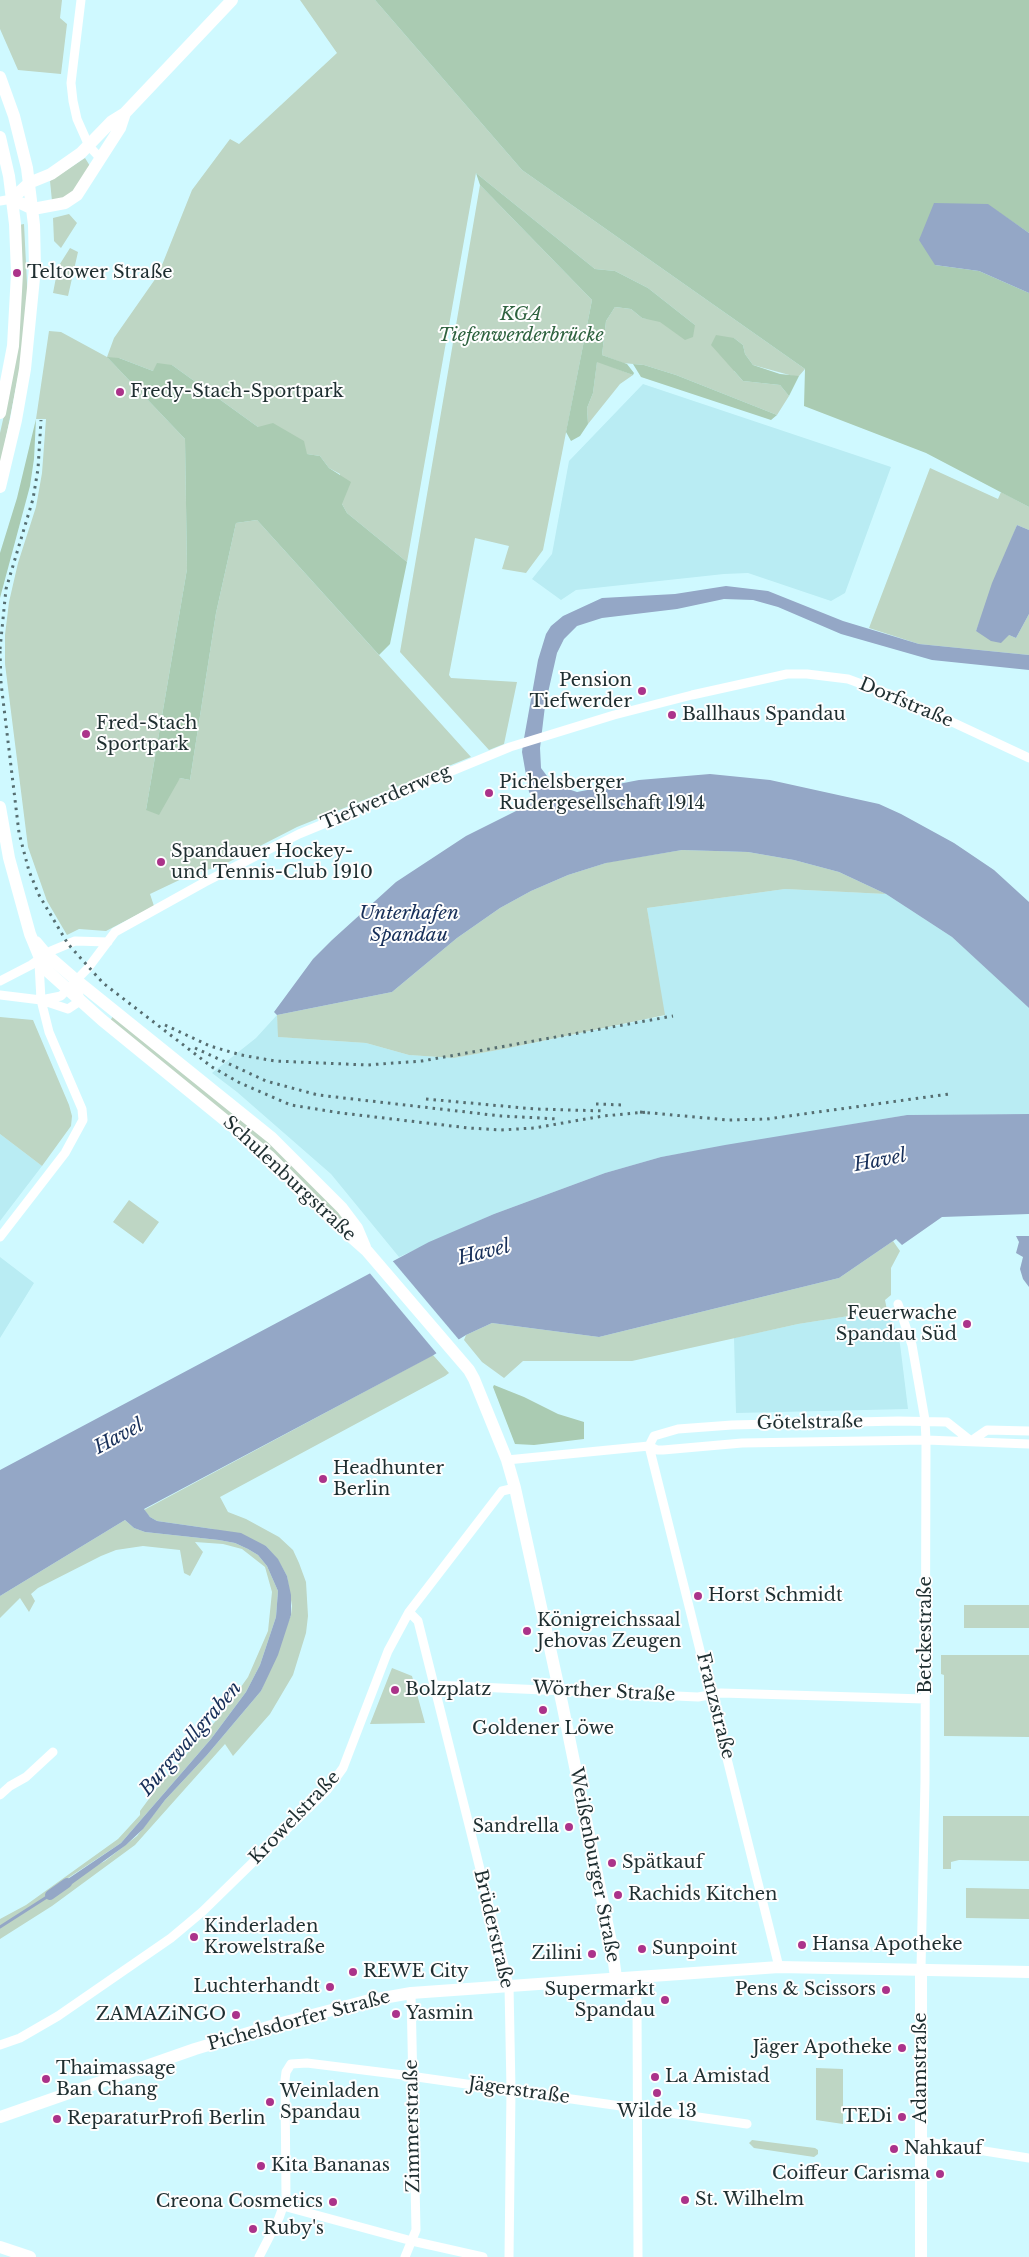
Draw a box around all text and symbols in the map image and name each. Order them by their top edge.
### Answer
place label: Teltower Straße [27,262,172,284]
marker: Teltower Straße [11,267,23,279]
park label: KGA Tiefenwerderbrücke [438,304,604,346]
place label: Fredy-Stach-Sportpark [130,381,344,403]
marker: Fredy-Stach-Sportpark [114,386,126,398]
place label: Pension Tiefwerder [529,670,632,712]
street label: Dorfstraße [856,674,956,732]
marker: Pension Tiefwerder [636,685,648,697]
place label: Ballhaus Spandau [682,704,846,726]
marker: Ballhaus Spandau [666,709,678,721]
place label: Fred-Stach Sportpark [96,713,197,756]
marker: Fred-Stach Sportpark [80,728,92,740]
street label: Tiefwerderweg [318,761,454,835]
place label: Pichelsberger Rudergesellschaft 1914 [499,772,705,814]
marker: Pichelsberger Rudergesellschaft 1914 [483,787,495,799]
place label: Spandauer Hockey- und Tennis-Club 1910 [171,841,373,884]
marker: Spandauer Hockey- und Tennis-Club 1910 [155,856,167,868]
water label: Unterhafen Spandau [359,903,459,947]
street label: Schulenburgstraße [218,1112,360,1246]
water label: Havel [852,1145,908,1177]
water label: Havel [456,1236,512,1270]
place label: Feuerwache Spandau Süd [836,1303,957,1346]
marker: Feuerwache Spandau Süd [961,1318,973,1330]
street label: Götelstraße [757,1411,863,1435]
water label: Havel [90,1415,148,1459]
place label: Headhunter Berlin [333,1458,444,1500]
marker: Headhunter Berlin [317,1473,329,1485]
street label: Betckestraße [915,1576,937,1694]
place label: Horst Schmidt [708,1585,843,1607]
marker: Horst Schmidt [692,1590,704,1602]
place label: Königreichssaal Jehovas Zeugen [537,1610,682,1652]
marker: Königreichssaal Jehovas Zeugen [521,1625,533,1637]
street label: Franzstraße [691,1650,739,1762]
water label: Burgwallgraben [135,1677,247,1801]
street label: Wörther Straße [532,1677,676,1707]
place label: Bolzplatz [405,1679,491,1701]
marker: Bolzplatz [389,1684,401,1696]
marker: Goldener Löwe [537,1704,549,1716]
place label: Goldener Löwe [472,1718,614,1740]
street label: Weißenburger Straße [565,1766,623,1964]
street label: Krowelstraße [245,1767,345,1869]
place label: Sandrella [472,1816,559,1838]
marker: Sandrella [563,1821,575,1833]
place label: Spätkauf [622,1852,703,1874]
marker: Spätkauf [606,1857,618,1869]
street label: Brüderstraße [469,1867,517,1991]
place label: Rachids Kitchen [628,1884,778,1906]
marker: Rachids Kitchen [612,1889,624,1901]
place label: Kinderladen Krowelstraße [204,1916,325,1958]
marker: Kinderladen Krowelstraße [188,1931,200,1943]
place label: Hansa Apotheke [812,1934,962,1956]
place label: Sunpoint [652,1938,737,1960]
marker: Hansa Apotheke [796,1939,808,1951]
place label: Zilini [531,1943,582,1965]
marker: Sunpoint [636,1943,648,1955]
marker: Zilini [586,1948,598,1960]
place label: REWE City [363,1961,469,1983]
marker: REWE City [347,1966,359,1978]
place label: Luchterhandt [193,1976,320,1998]
place label: Supermarkt Spandau [544,1979,655,2022]
place label: Pens & Scissors [735,1979,876,2001]
marker: Luchterhandt [324,1981,336,1993]
marker: Pens & Scissors [880,1984,892,1996]
street label: Pichelsdorfer Straße [205,1986,393,2056]
marker: Supermarkt Spandau [659,1994,671,2006]
place label: Yasmin [406,2003,473,2025]
place label: ZAMAZiNGO [96,2004,226,2026]
marker: Yasmin [390,2008,402,2020]
marker: ZAMAZiNGO [230,2009,242,2021]
street label: Adamstraße [910,2012,932,2124]
place label: Jäger Apotheke [753,2037,892,2059]
marker: Jäger Apotheke [896,2042,908,2054]
place label: Thaimassage Ban Chang [56,2058,176,2100]
street label: Zimmerstraße [401,2059,425,2193]
place label: La Amistad [665,2066,770,2088]
marker: La Amistad [649,2071,661,2083]
marker: Thaimassage Ban Chang [40,2073,52,2085]
street label: Jägerstraße [467,2073,571,2109]
place label: Weinladen Spandau [280,2081,379,2124]
marker: Wilde 13 [651,2087,663,2099]
marker: Weinladen Spandau [264,2096,276,2108]
place label: Wilde 13 [617,2101,697,2123]
place label: TEDi [842,2106,892,2128]
place label: ReparaturProfi Berlin [67,2108,266,2130]
marker: TEDi [896,2111,908,2123]
marker: ReparaturProfi Berlin [51,2113,63,2125]
place label: Nahkauf [904,2138,982,2160]
marker: Nahkauf [888,2143,900,2155]
place label: Kita Bananas [271,2155,390,2177]
marker: Kita Bananas [255,2160,267,2172]
place label: Coiffeur Carisma [772,2163,930,2185]
marker: Coiffeur Carisma [934,2168,946,2180]
place label: St. Wilhelm [695,2189,804,2211]
place label: Creona Cosmetics [156,2191,323,2213]
marker: St. Wilhelm [679,2194,691,2206]
marker: Creona Cosmetics [327,2196,339,2208]
place label: Ruby's [263,2218,324,2240]
marker: Ruby's [247,2223,259,2235]

